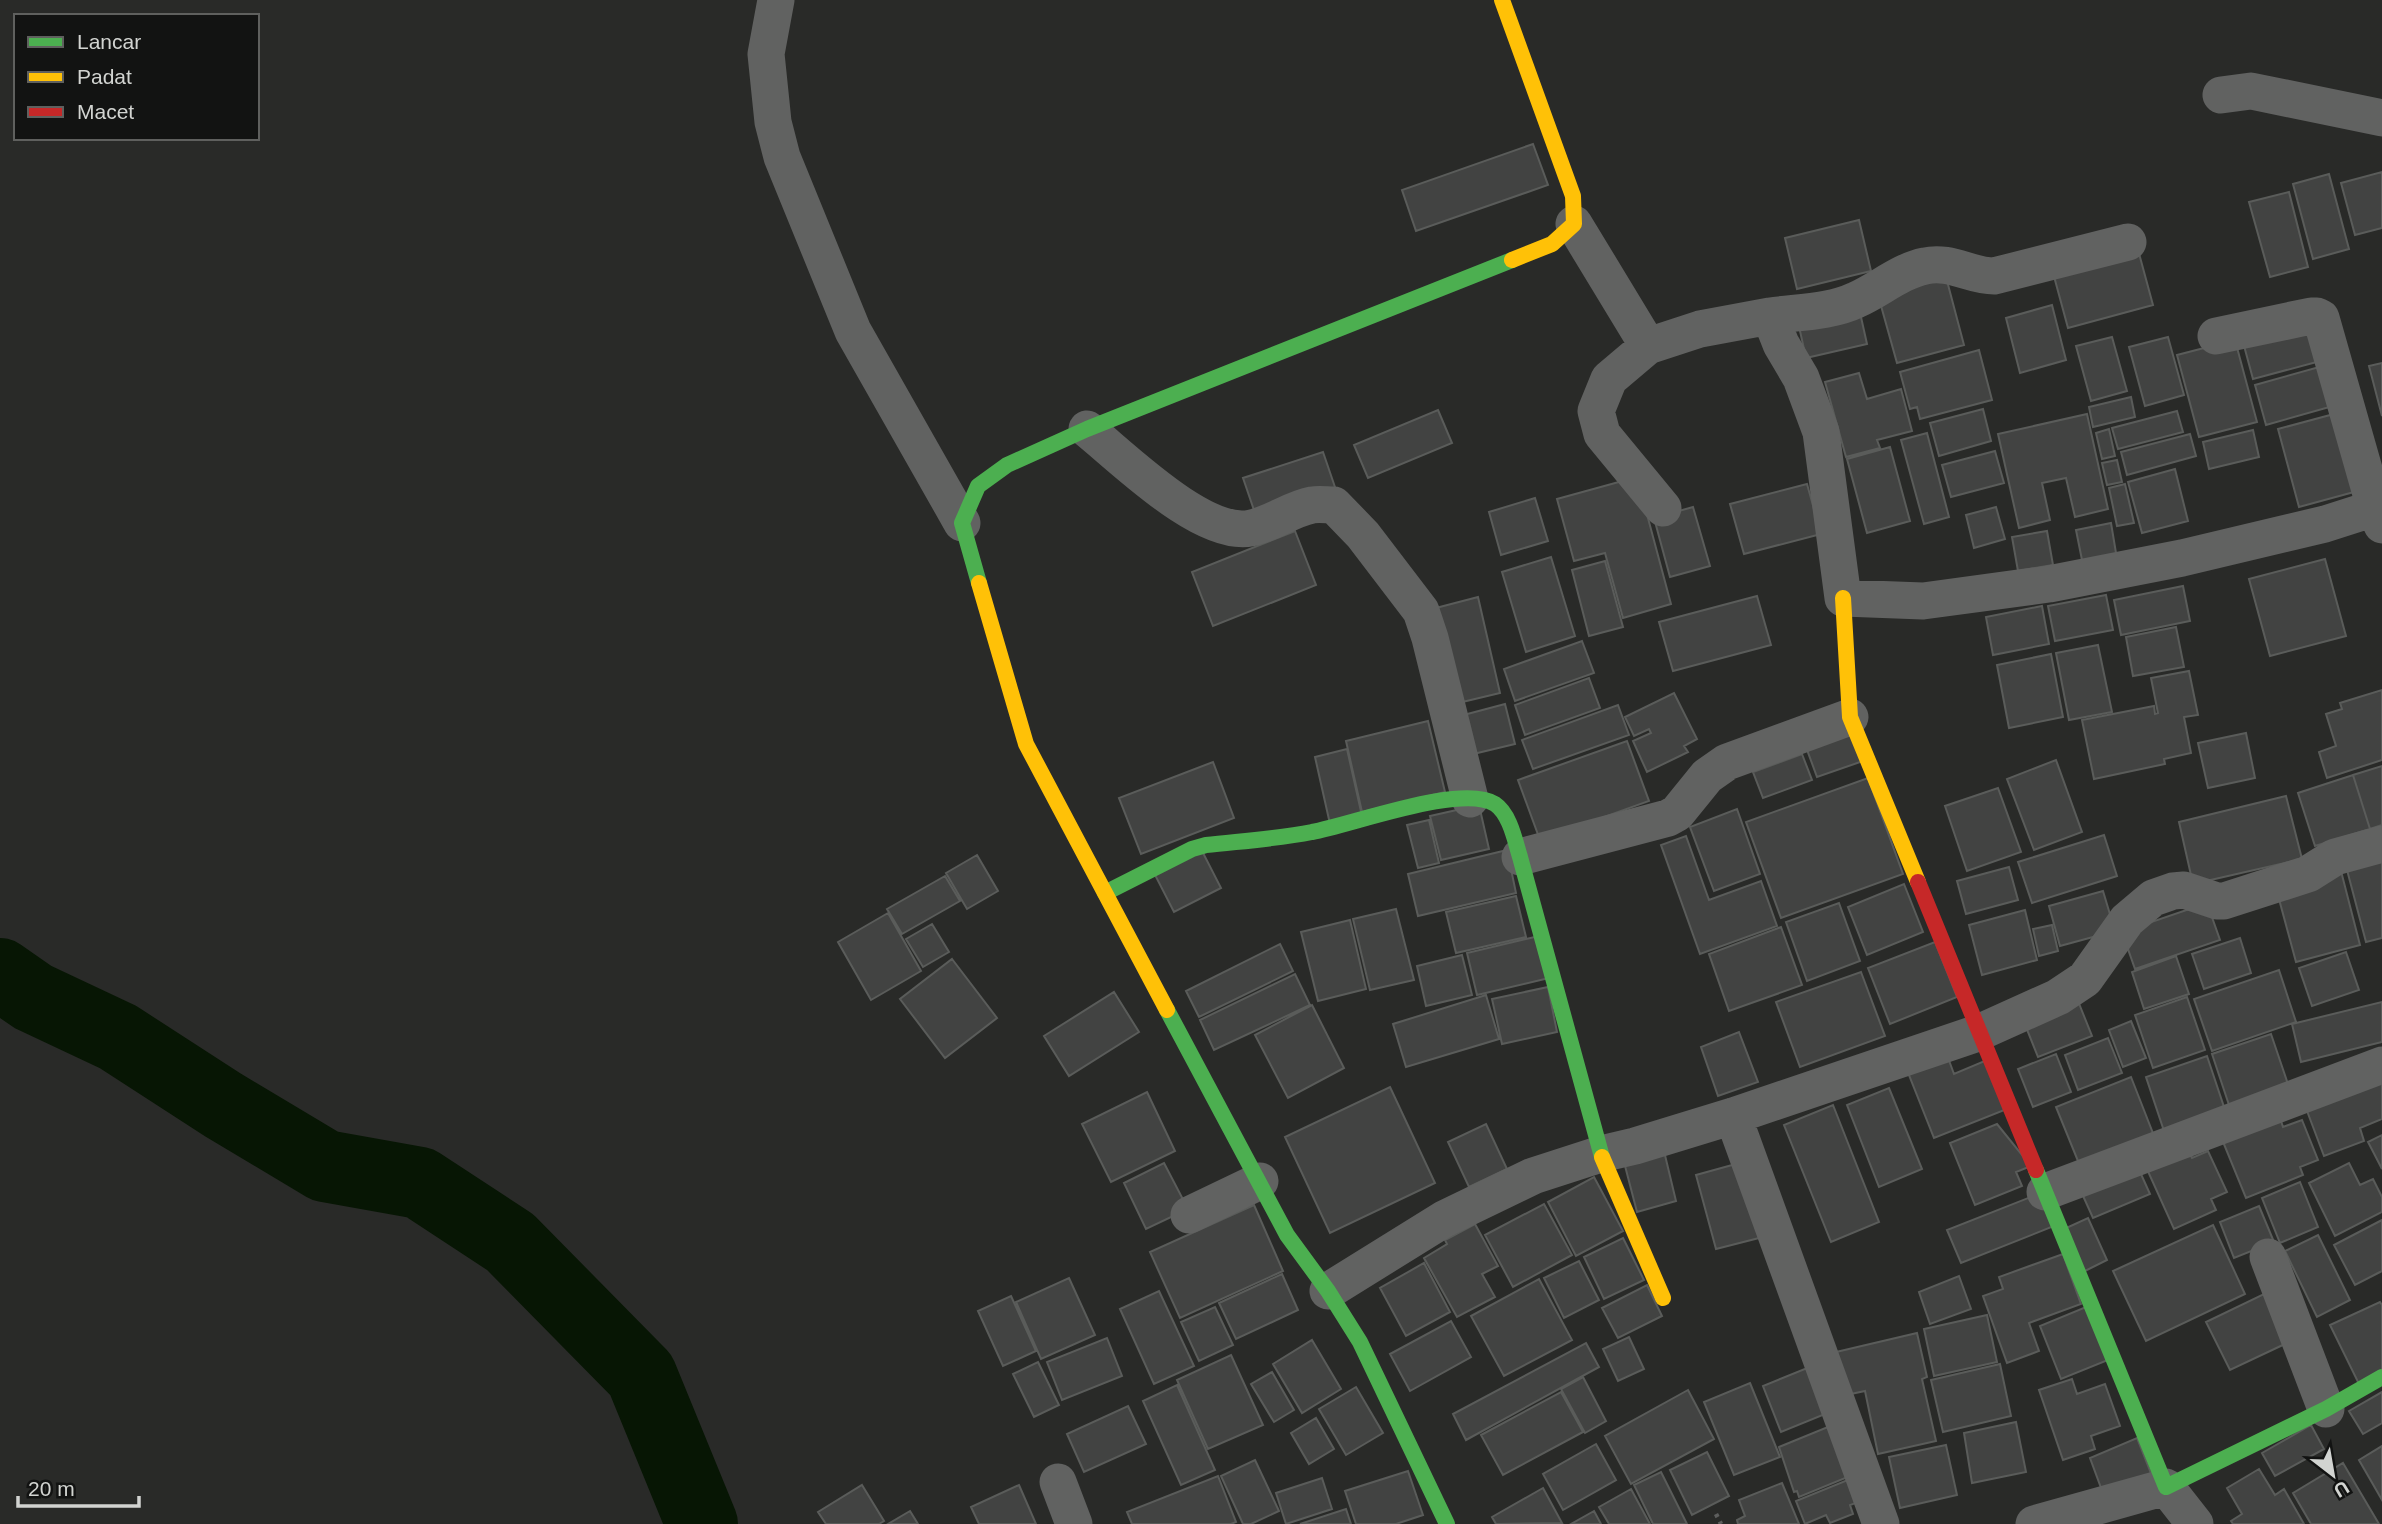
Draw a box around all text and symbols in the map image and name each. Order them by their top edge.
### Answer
legend [14,14,259,140]
text: Lancar [77,30,141,53]
text: Padat [77,65,132,88]
text: Macet [77,100,134,123]
north arrow [2298,1440,2368,1510]
scale bar [18,1464,138,1508]
text: 20 m [28,1477,75,1500]
text: U [2330,1477,2353,1502]

